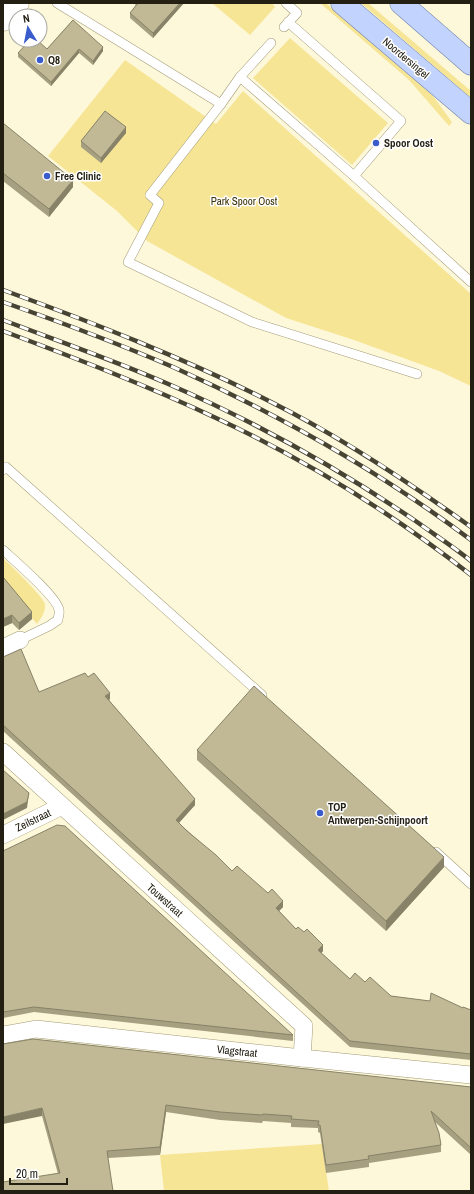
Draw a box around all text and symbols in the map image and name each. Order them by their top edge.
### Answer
north arrow [8,8,48,48]
text: N [22,11,31,26]
street label: Noordersingel [380,34,432,82]
place label: Q8 [48,53,60,67]
marker: Q8 [35,55,45,65]
place label: Spoor Oost [384,136,433,150]
marker: Spoor Oost [371,138,381,148]
place label: Free Clinic [55,169,101,183]
marker: Free Clinic [42,171,52,181]
park label: Park Spoor Oost [211,194,278,208]
place label: TOP Antwerpen-Schijnpoort [328,800,428,827]
street label: Zeilstraat [13,805,53,835]
marker: TOP Antwerpen-Schijnpoort [315,808,325,818]
street label: Touwstraat [144,880,186,920]
street label: Vlagstraat [216,1042,258,1060]
scale bar [10,1160,67,1186]
text: 20 m [16,1166,38,1182]

